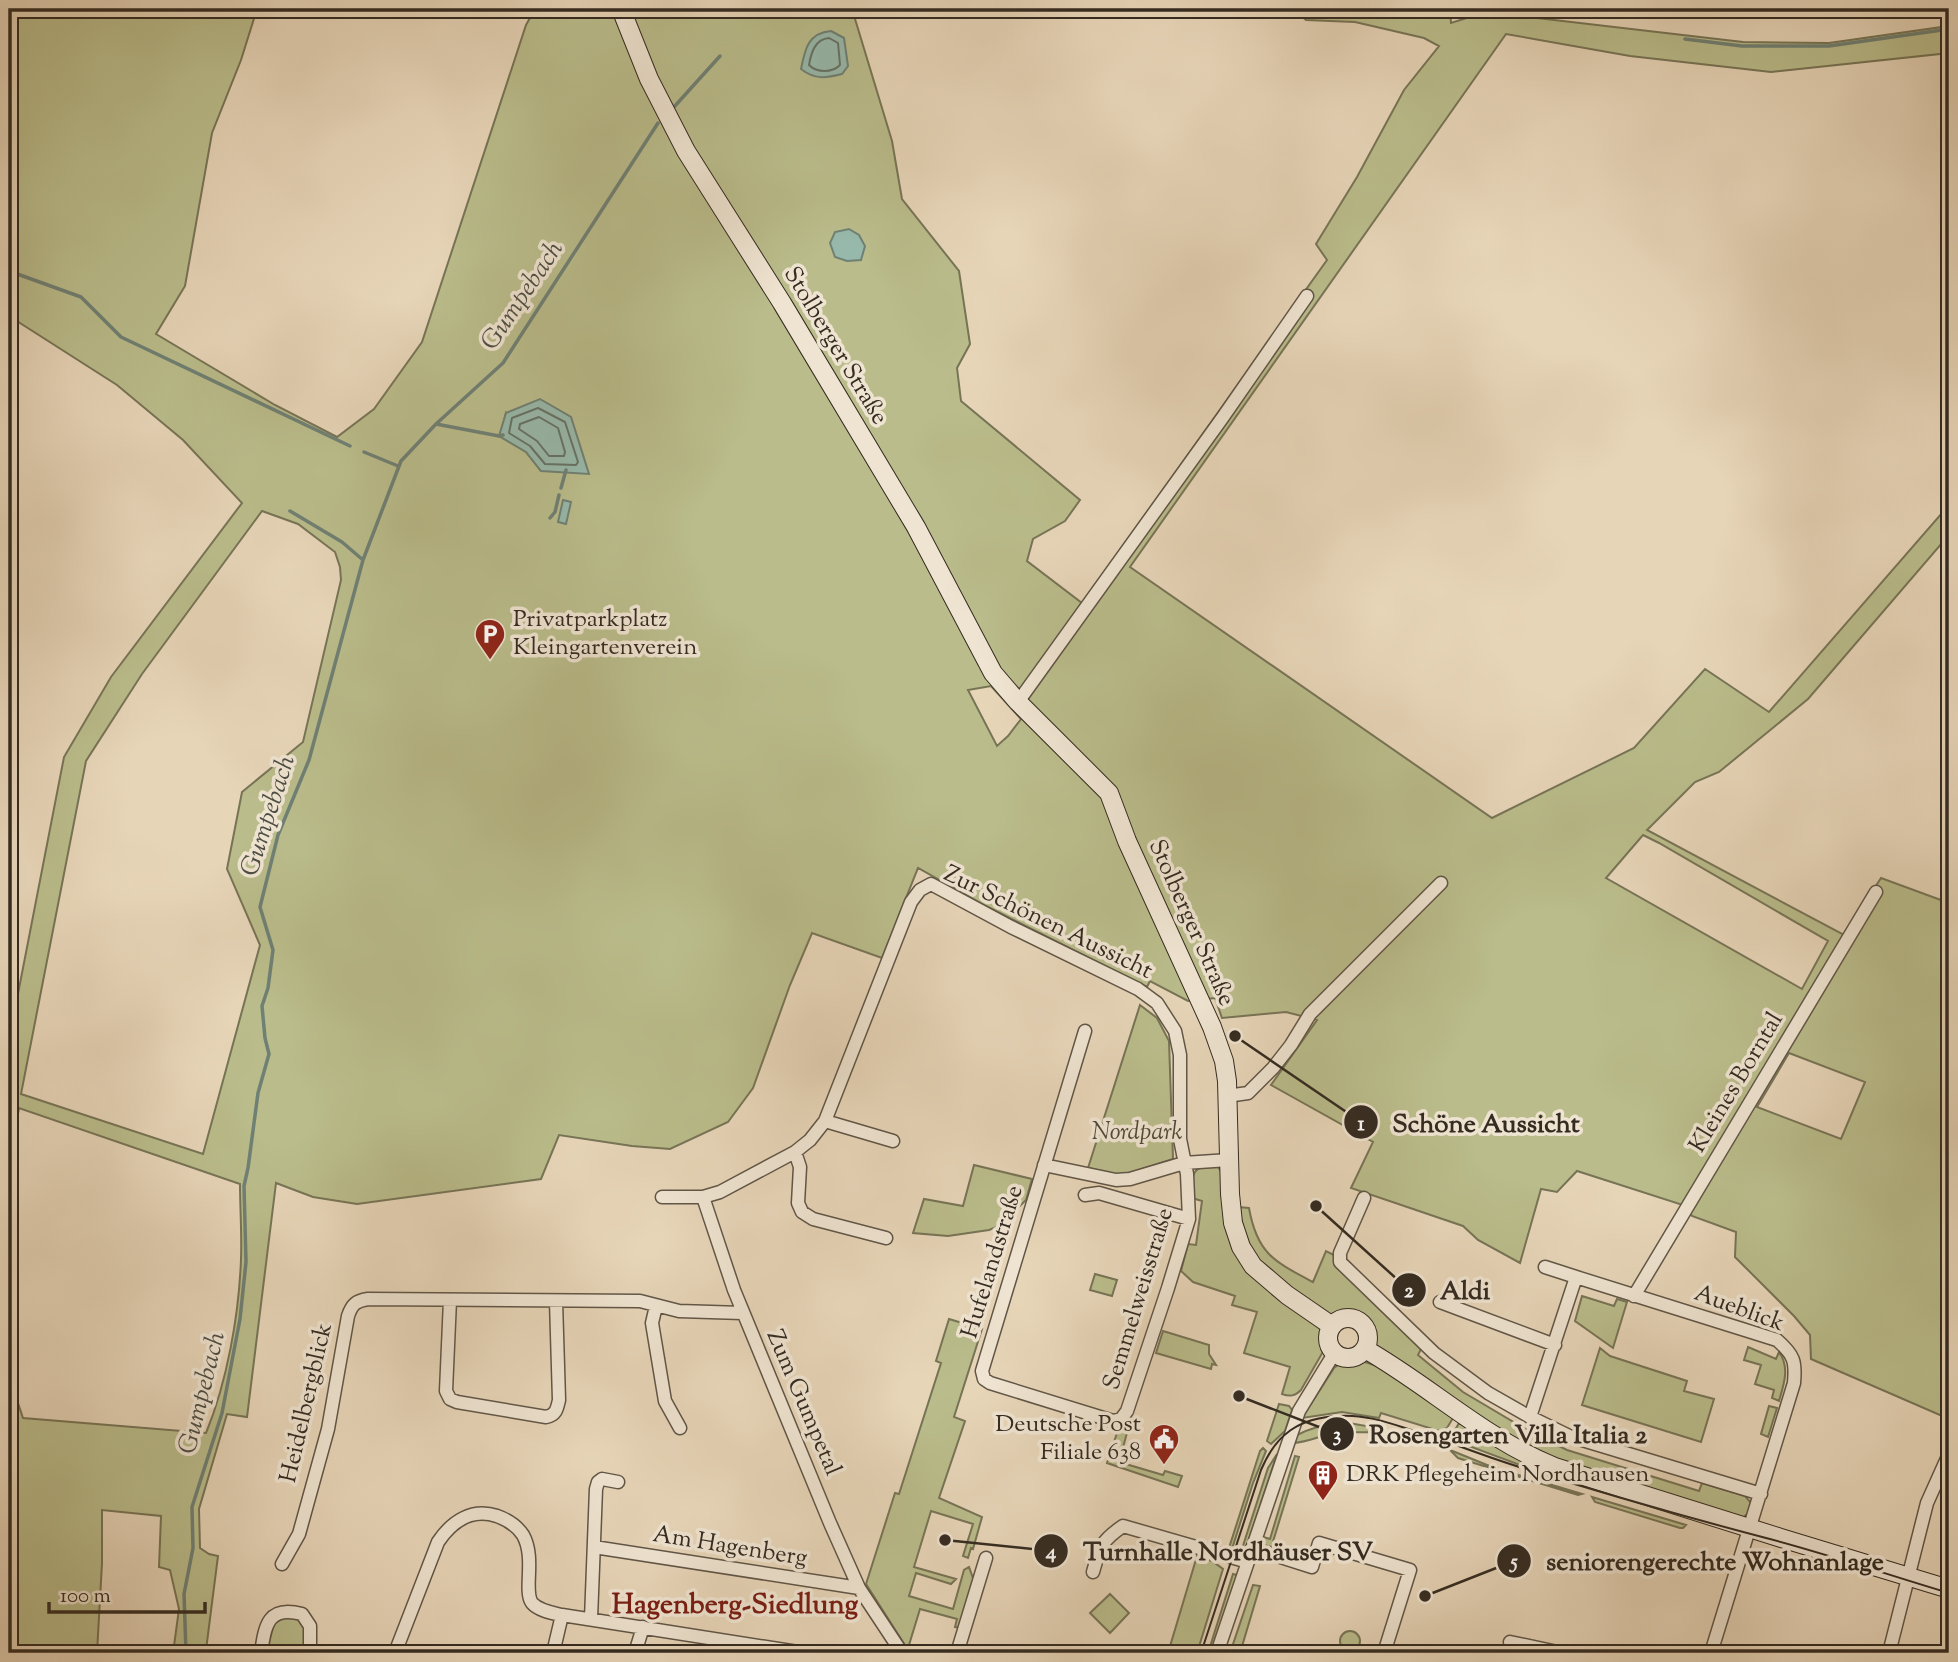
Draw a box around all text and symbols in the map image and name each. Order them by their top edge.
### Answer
water label: Gumpebach [473,234,573,358]
street label: Stolberger Straße [774,261,896,431]
place label: Privatparkplatz Kleingartenverein [513,603,697,665]
parking icon: Privatparkplatz Kleingartenverein [473,617,507,661]
water label: Gumpebach [232,751,306,881]
street label: Stolberger Straße [1139,834,1243,1012]
street label: Zur Schönen Aussicht [938,858,1158,988]
street label: Kleines Borntal [1682,1006,1793,1160]
callout: Schöne Aussicht [1343,1099,1594,1146]
text: Schöne Aussicht [1392,1107,1580,1144]
text: 1 [1357,1110,1365,1140]
park label: Nordpark [1092,1116,1182,1150]
street label: Hufelandstraße [954,1181,1032,1343]
street label: Semmelweisstraße [1095,1204,1183,1394]
callout: Aldi [1391,1266,1504,1313]
text: Aldi [1440,1274,1491,1311]
text: 2 [1404,1277,1414,1307]
street label: Aueblick [1689,1277,1789,1341]
street label: Heidelbergblick [272,1320,342,1486]
street label: Zum Gumpetal [757,1325,849,1482]
water label: Gumpebach [170,1328,236,1458]
place label: Deutsche Post Filiale 638 [995,1408,1141,1470]
callout: Rosengarten Villa Italia 2 [1320,1410,1661,1457]
text: Rosengarten Villa Italia 2 [1369,1418,1648,1455]
text: 3 [1333,1421,1341,1451]
public building icon: Deutsche Post Filiale 638 [1147,1422,1181,1466]
building icon: DRK Pflegeheim Nordhausen [1306,1458,1340,1502]
place label: DRK Pflegeheim Nordhausen [1346,1458,1650,1492]
street label: Am Hagenberg [650,1518,810,1576]
callout: Turnhalle Nordhäuser SV [1034,1527,1387,1574]
text: Turnhalle Nordhäuser SV [1083,1535,1373,1572]
callout: seniorengerechte Wohnanlage [1497,1537,1898,1584]
text: 4 [1045,1538,1057,1568]
text: seniorengerechte Wohnanlage [1546,1545,1884,1582]
text: 5 [1508,1548,1518,1578]
scale bar [49,1571,205,1615]
text: 100 m [60,1582,111,1612]
district label: Hagenberg-Siedlung [612,1586,859,1626]

